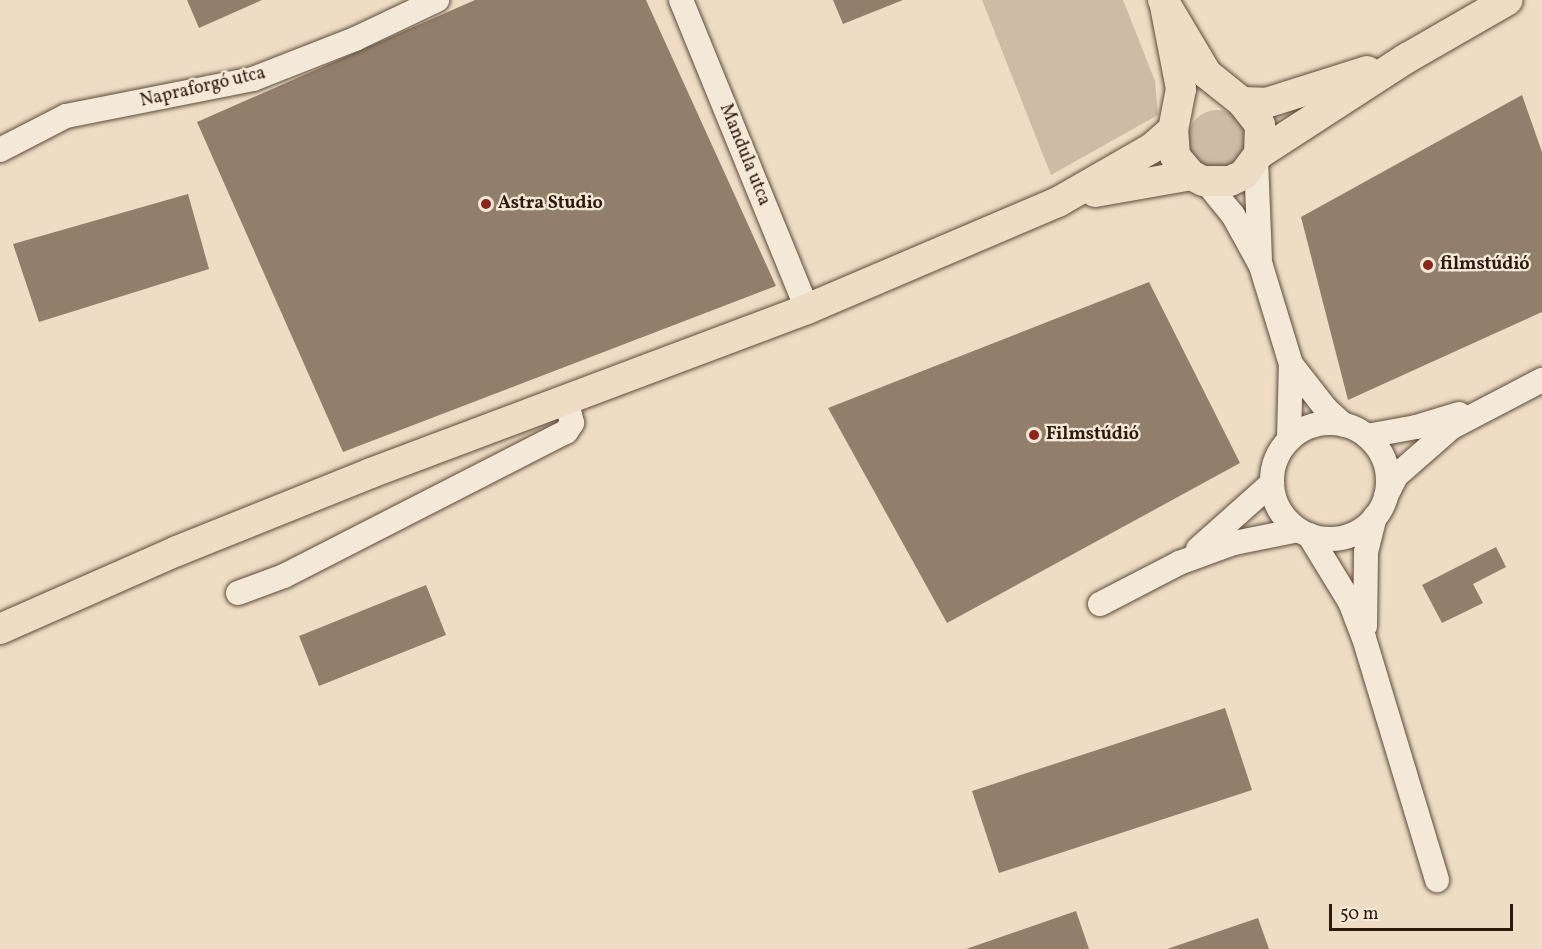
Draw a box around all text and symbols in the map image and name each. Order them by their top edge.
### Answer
street label: Napraforgó utca [138,63,268,113]
street label: Mandula utca [714,101,774,209]
place label: Astra Studio [498,193,603,215]
marker: Astra Studio [479,197,493,211]
place label: filmstúdió [1440,254,1530,276]
marker: filmstúdió [1421,258,1435,272]
place label: Filmstúdió [1046,424,1139,446]
marker: Filmstúdió [1027,428,1041,442]
scale bar [1332,892,1516,930]
text: 50 m [1340,902,1379,927]

